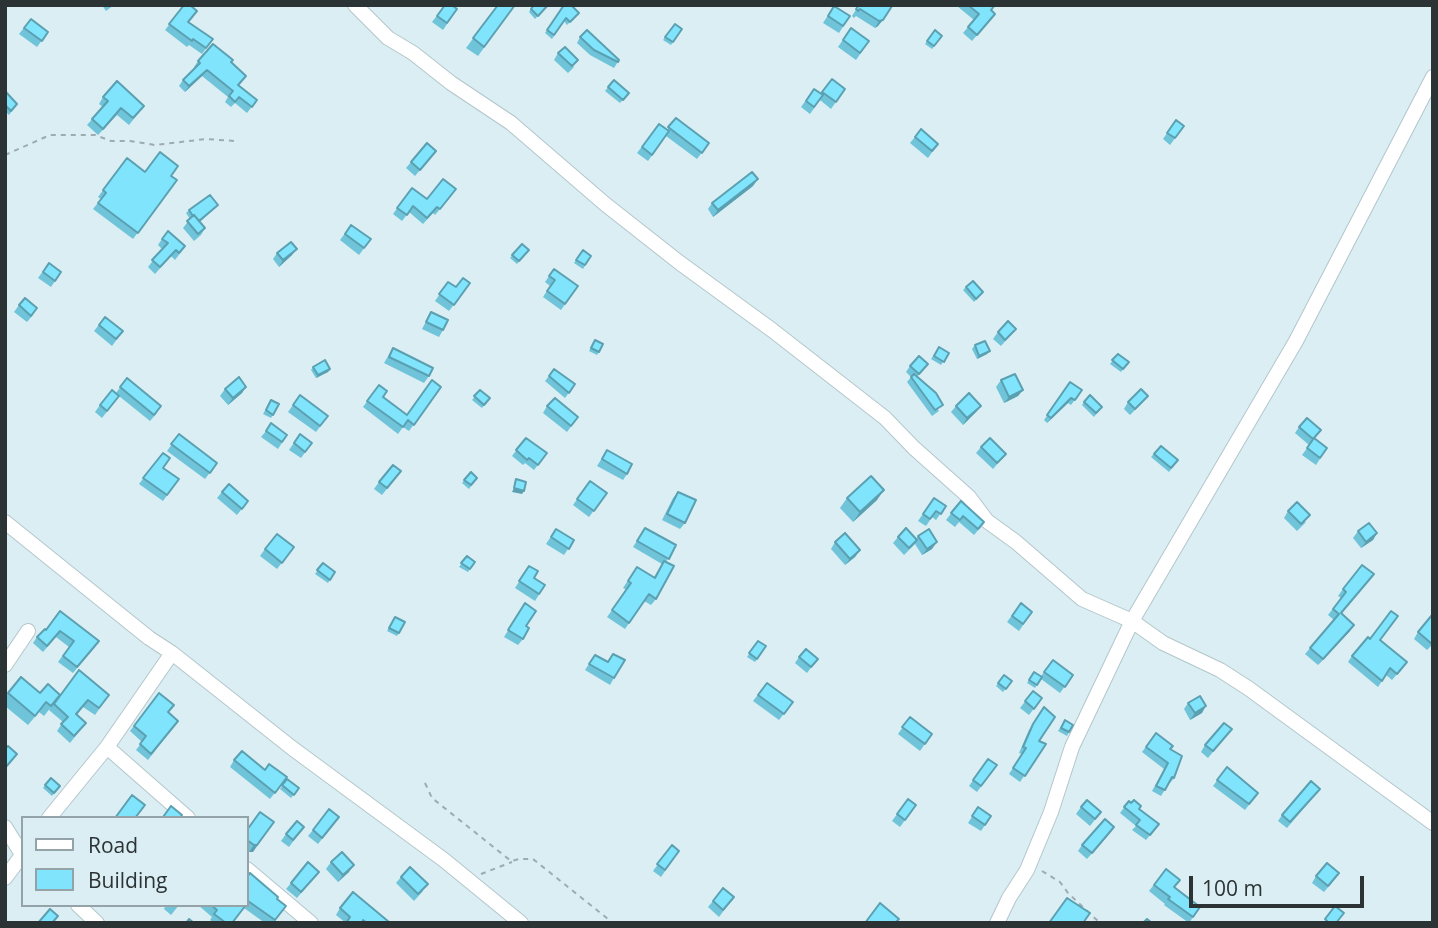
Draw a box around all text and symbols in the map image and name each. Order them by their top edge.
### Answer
legend [21,816,248,907]
text: Road [88,831,138,859]
scale bar [1193,862,1368,906]
text: Building [88,866,167,894]
text: 100 m [1202,874,1263,902]

